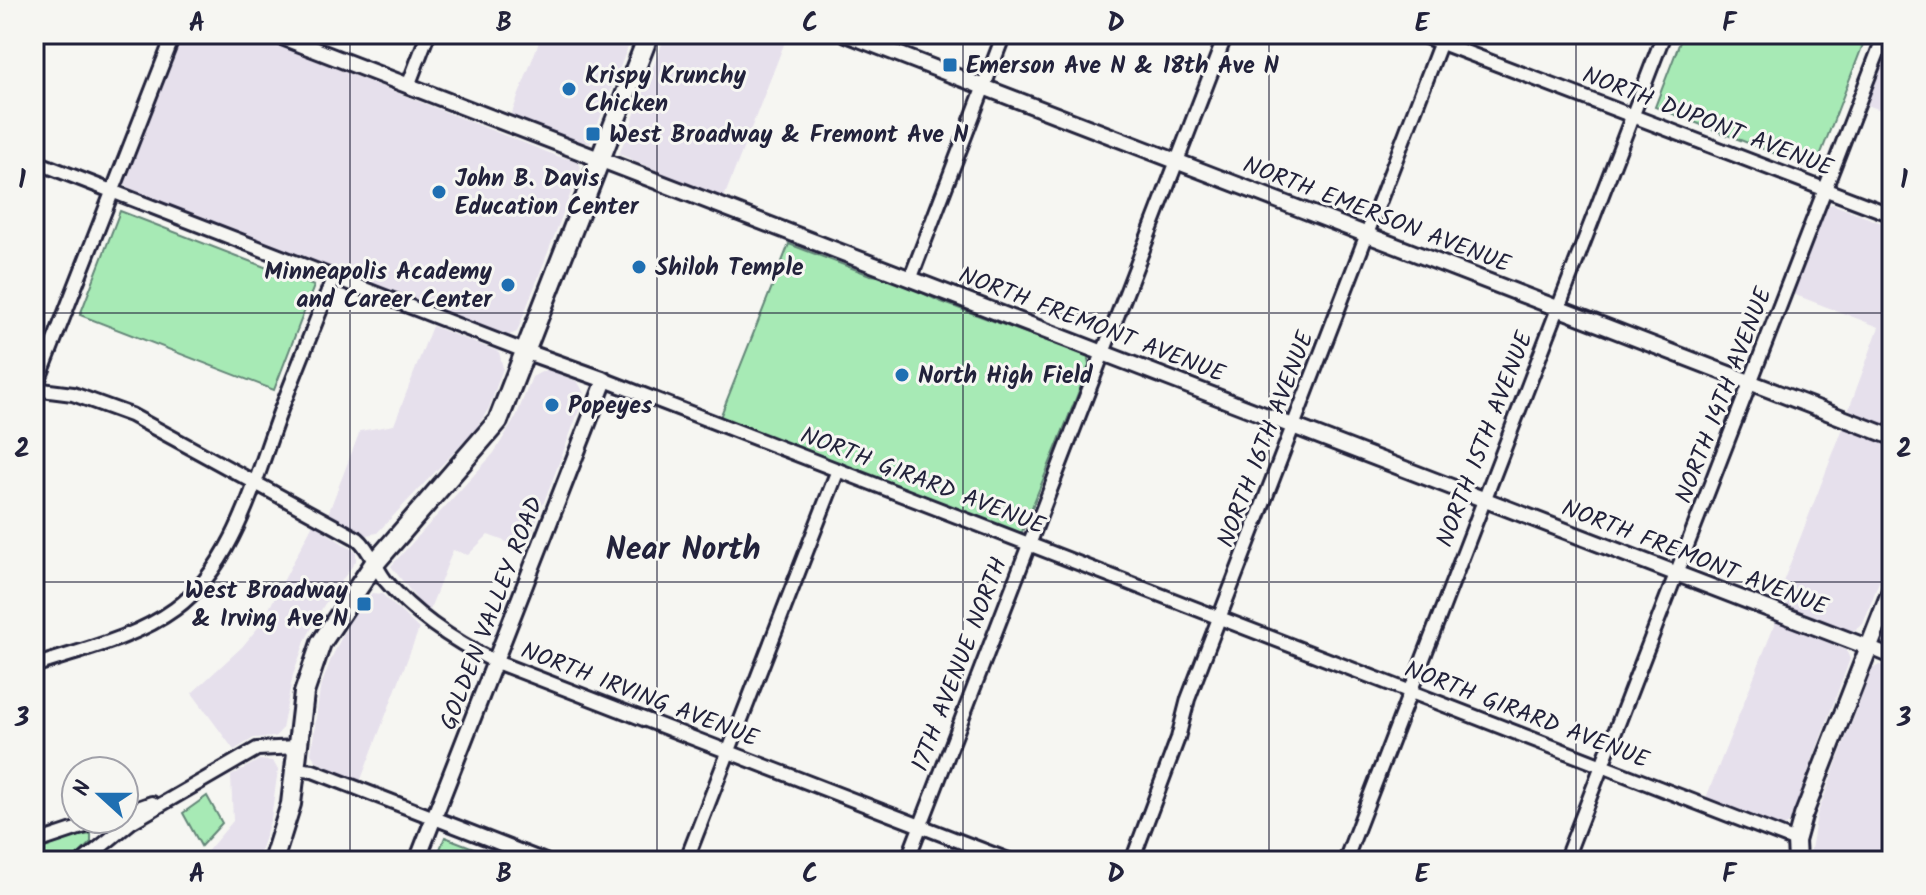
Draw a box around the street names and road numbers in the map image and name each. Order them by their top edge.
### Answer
street label: NORTH DUPONT AVENUE [1576,57,1839,189]
street label: NORTH EMERSON AVENUE [1237,146,1517,285]
street label: NORTH FREMONT AVENUE [953,257,1231,395]
street label: NORTH 14TH AVENUE [1665,281,1784,509]
street label: NORTH 16TH AVENUE [1207,325,1326,553]
street label: NORTH 15TH AVENUE [1426,325,1545,553]
street label: NORTH GIRARD AVENUE [794,417,1051,546]
street label: NORTH FREMONT AVENUE [1556,490,1834,628]
street label: GOLDEN VALLEY ROAD [430,491,555,736]
street label: 17TH AVENUE NORTH [902,552,1019,777]
street label: NORTH IRVING AVENUE [515,632,765,759]
street label: NORTH GIRARD AVENUE [1398,651,1655,780]

